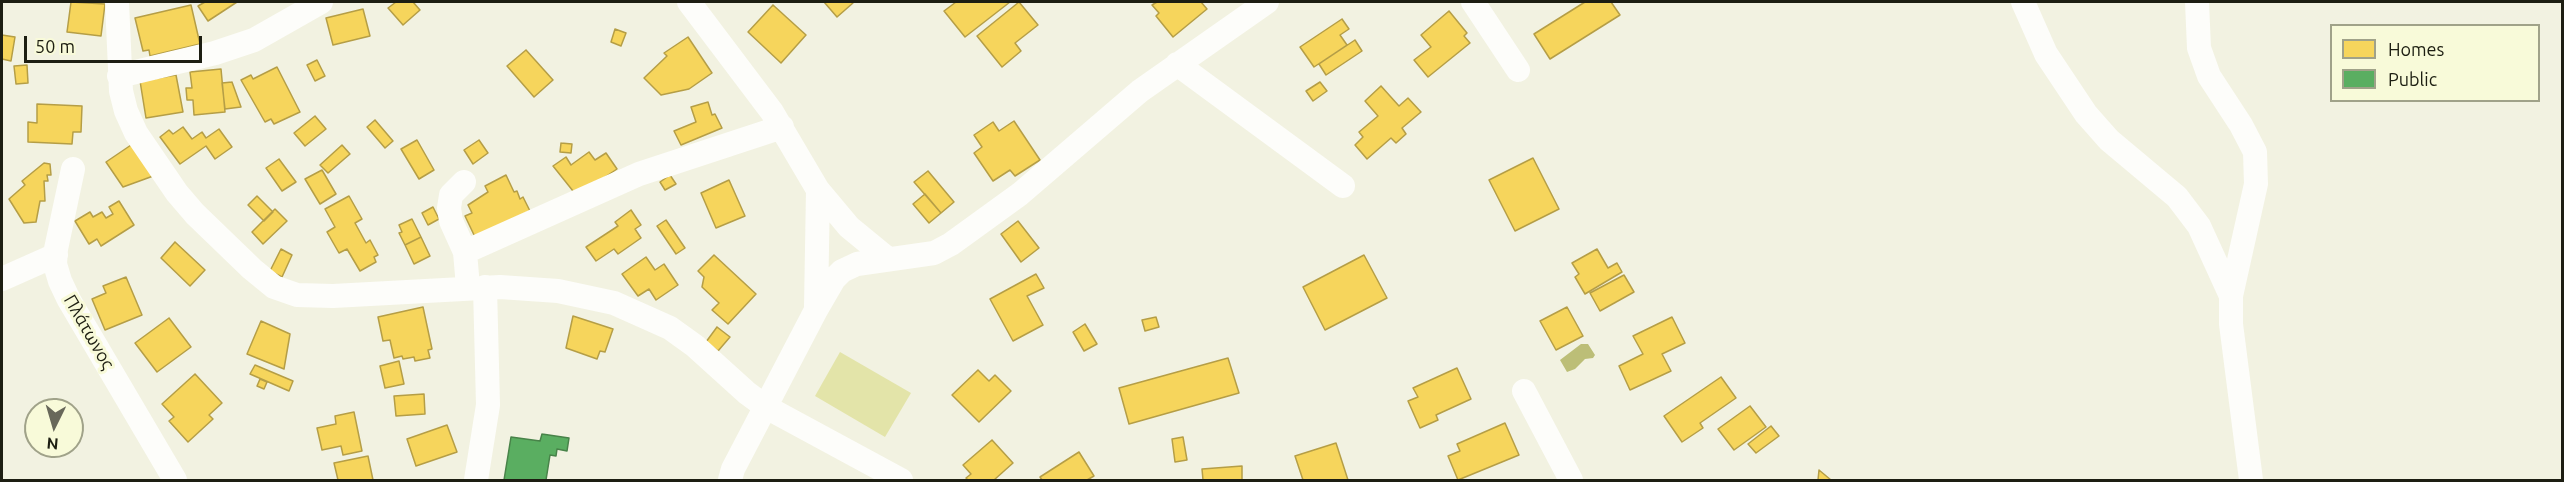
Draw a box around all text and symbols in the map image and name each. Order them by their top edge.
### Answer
scale bar [27,24,206,62]
legend [2330,24,2540,102]
text: 50 m [35,36,75,56]
text: Homes [2388,39,2444,59]
text: Public [2388,69,2437,89]
street label: Πλάτωνος [59,291,119,373]
north arrow [24,398,84,458]
text: N [46,434,59,453]

